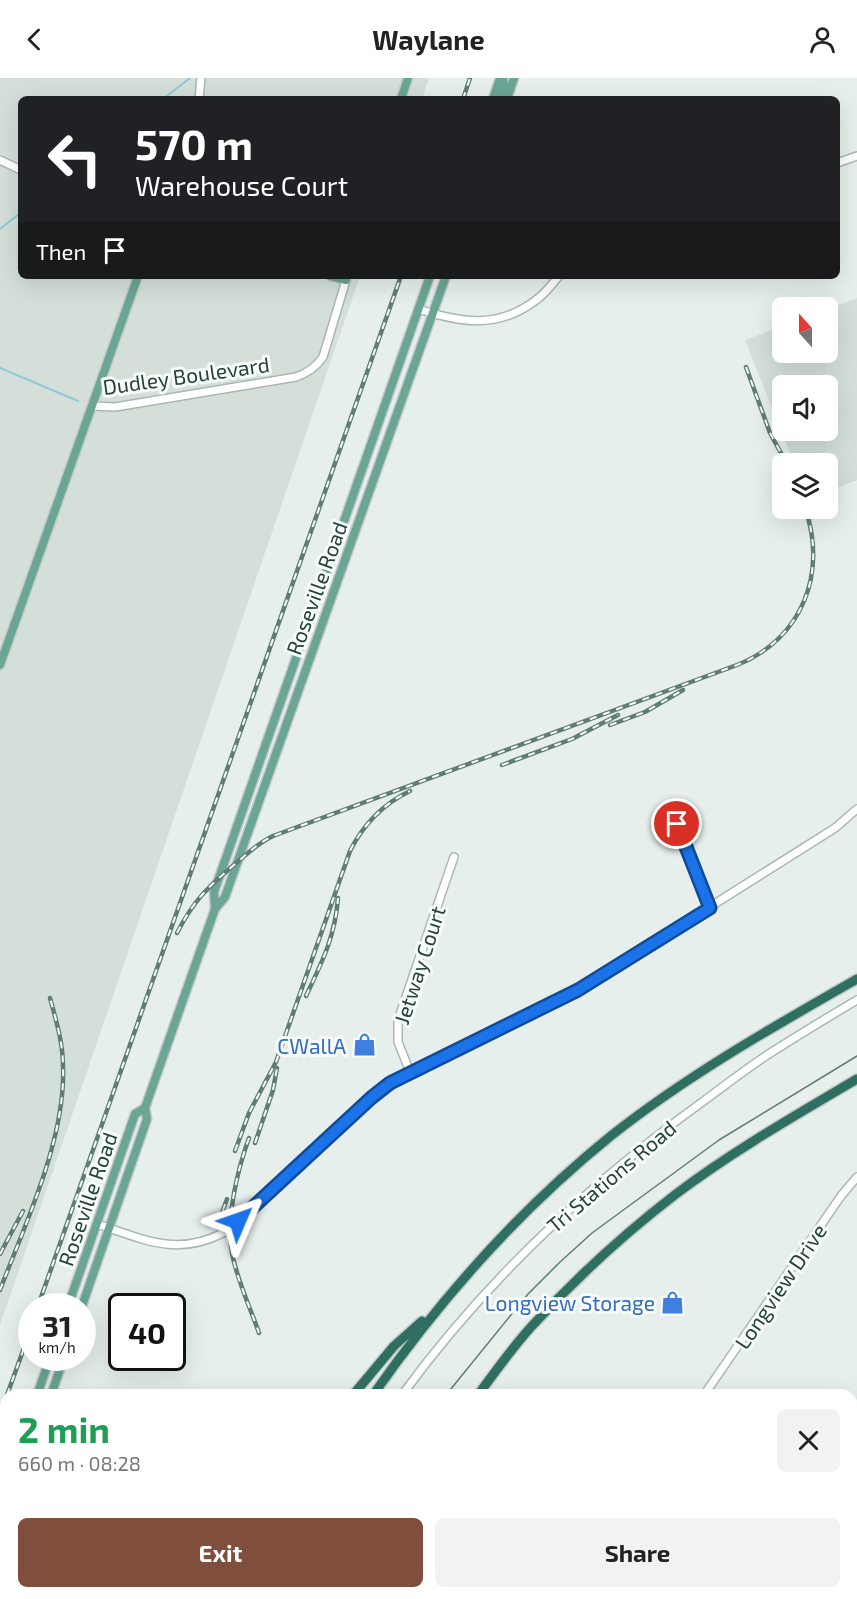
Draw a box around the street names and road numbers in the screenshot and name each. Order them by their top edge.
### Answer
street label: Dudley Boulevard [101,351,271,399]
street label: Roseville Road [280,518,352,658]
street label: Jetway Court [388,903,450,1027]
street label: Tri Stations Road [541,1115,681,1237]
street label: Roseville Road [52,1129,122,1269]
street label: Longview Drive [729,1219,831,1353]

